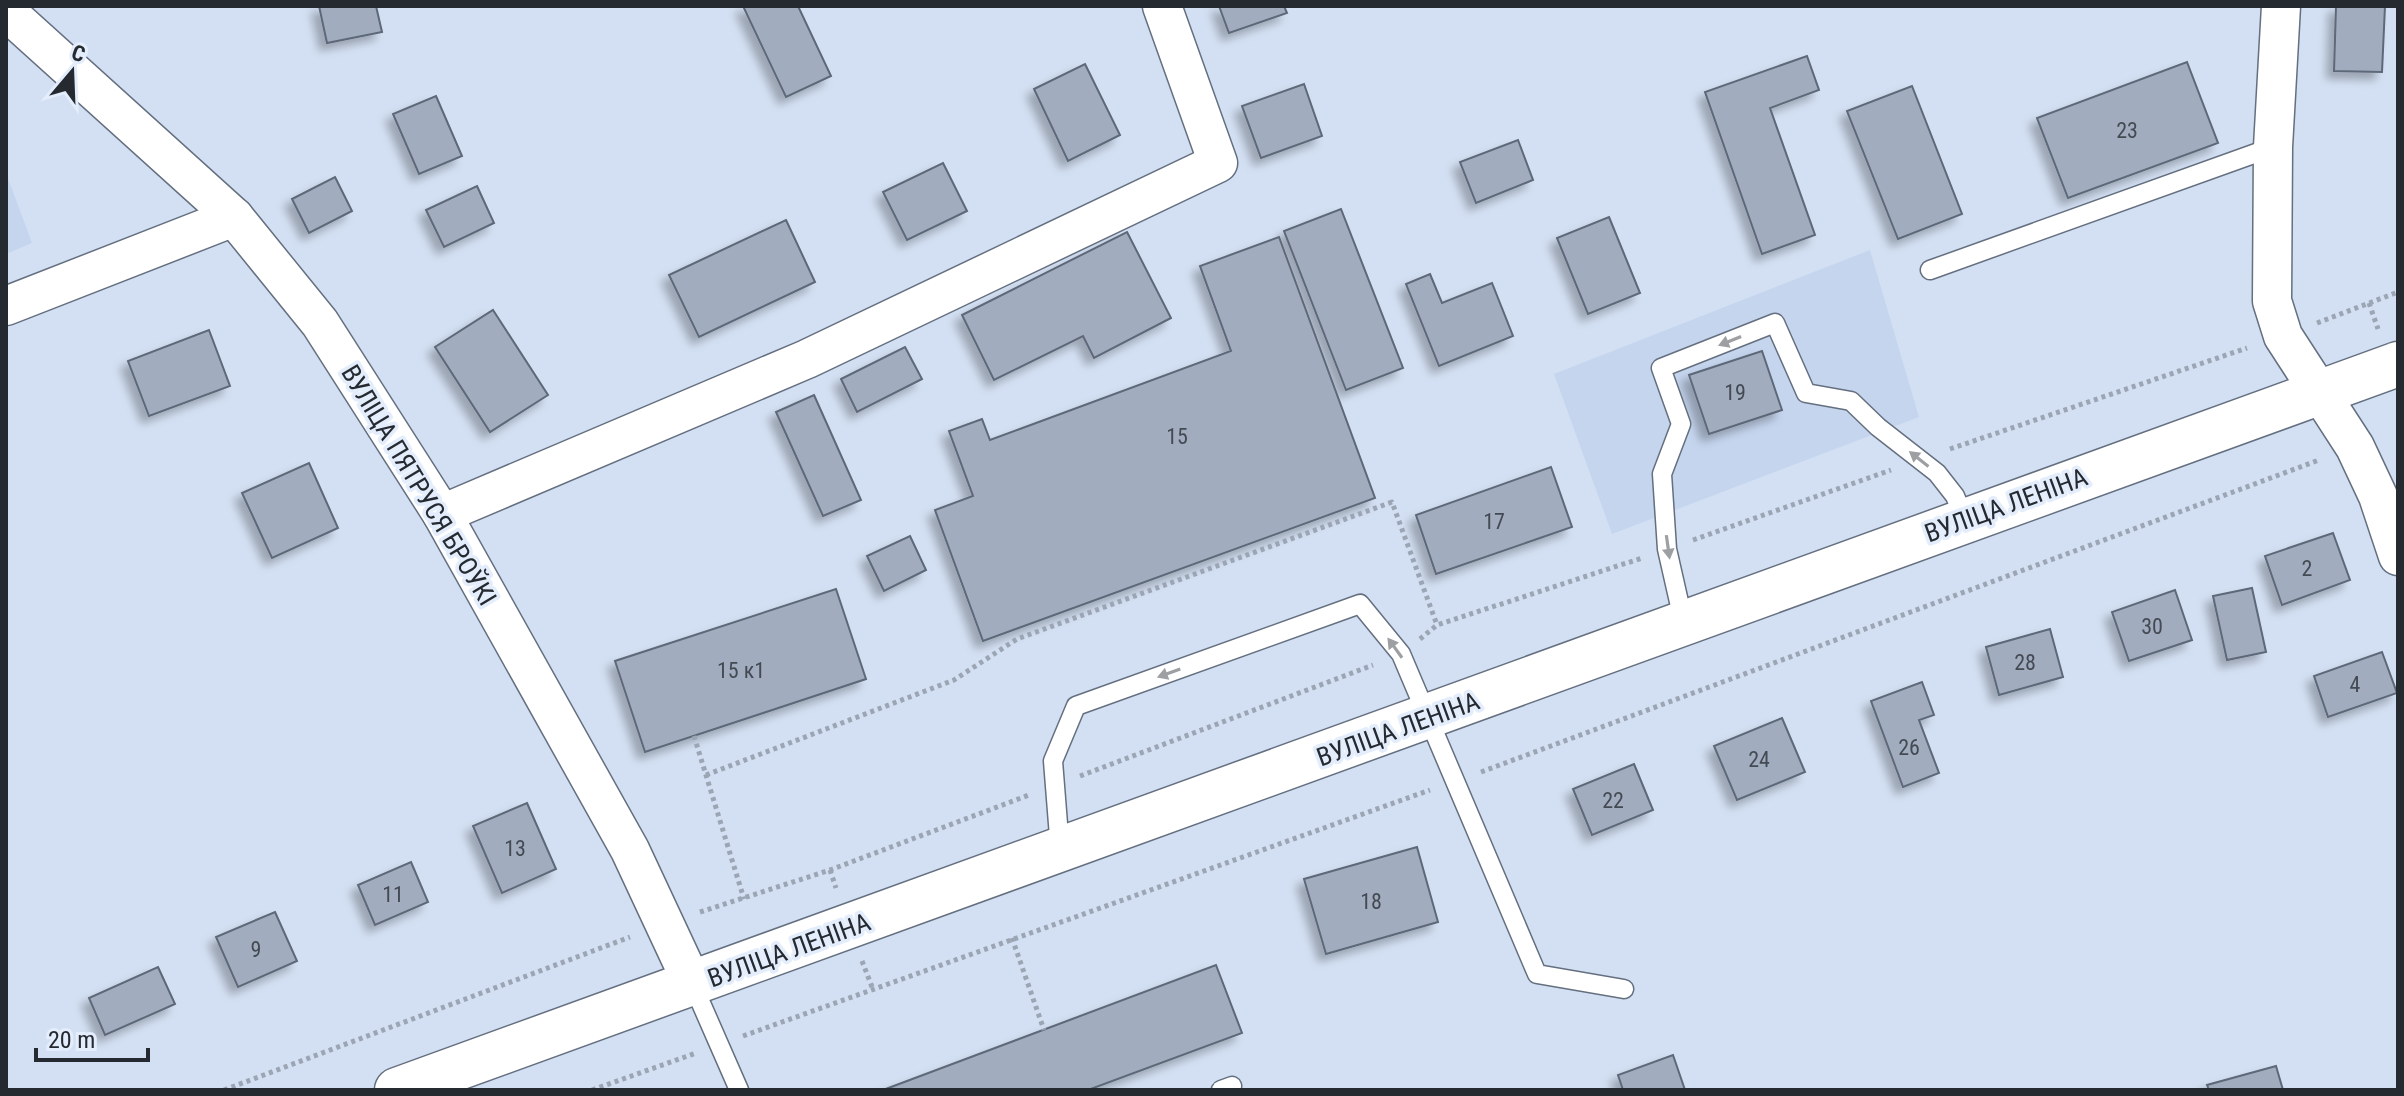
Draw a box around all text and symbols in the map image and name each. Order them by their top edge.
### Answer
north arrow [32,32,112,112]
text: С [68,40,88,67]
house number: 23 [2116,118,2138,143]
one-way arrow [1718,335,1742,348]
street label: ВУЛІЦА ПЯТРУСЯ БРОЎКІ [335,359,503,611]
house number: 19 [1724,380,1746,405]
house number: 15 [1166,424,1188,449]
one-way arrow [1908,451,1929,467]
street label: ВУЛІЦА ЛЕНІНА [1921,462,2091,548]
house number: 17 [1483,509,1505,534]
one-way arrow [1662,535,1675,560]
house number: 2 [2302,556,2312,581]
house number: 30 [2141,614,2163,639]
one-way arrow [1387,637,1403,659]
house number: 28 [2014,650,2036,675]
house number: 15 к1 [717,658,765,683]
one-way arrow [1157,667,1181,679]
house number: 4 [2350,672,2361,697]
street label: ВУЛІЦА ЛЕНІНА [1313,686,1483,772]
house number: 26 [1898,735,1920,760]
house number: 24 [1748,747,1770,772]
house number: 22 [1602,788,1624,813]
house number: 13 [504,836,526,861]
house number: 11 [382,882,404,907]
house number: 18 [1360,889,1382,914]
street label: ВУЛІЦА ЛЕНІНА [704,907,874,993]
house number: 9 [251,937,261,962]
scale bar [36,1012,148,1062]
text: 20 m [48,1026,95,1054]

